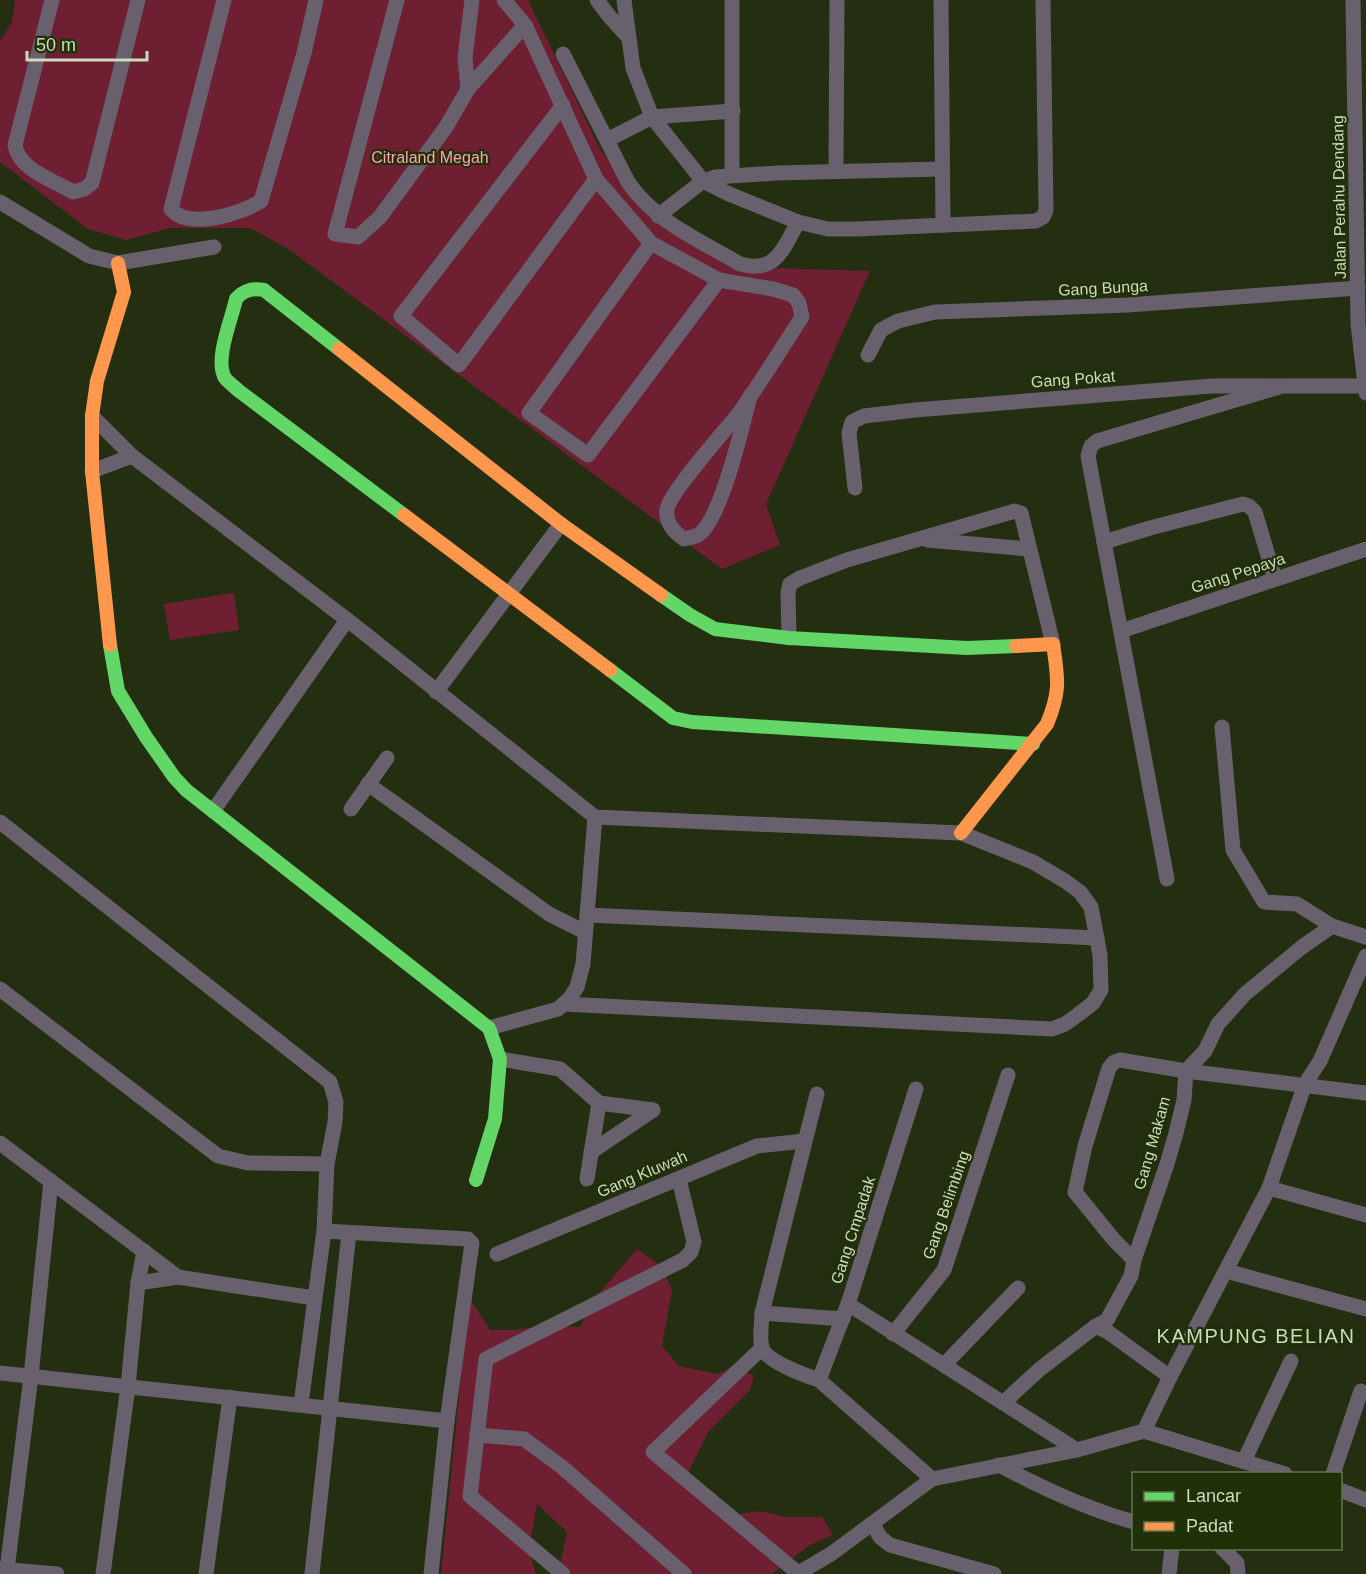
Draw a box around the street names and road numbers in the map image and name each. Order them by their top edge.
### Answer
street label: Jalan Perahu Dendang [1329,115,1349,279]
street label: Gang Bunga [1058,277,1148,299]
street label: Gang Pokat [1030,368,1116,390]
street label: Gang Pepaya [1189,550,1287,596]
street label: Gang Makam [1131,1094,1173,1192]
street label: Gang Kluwah [594,1147,690,1201]
street label: Gang Belimbing [919,1148,973,1262]
street label: Gang Cmpadak [828,1173,879,1286]

